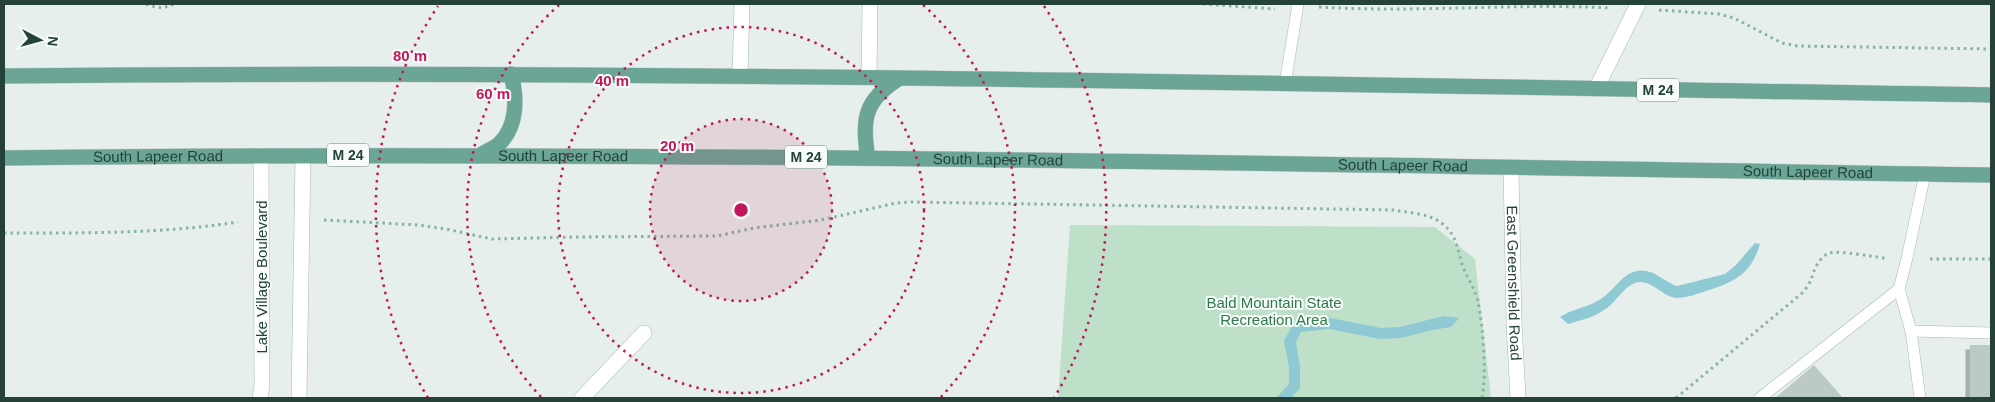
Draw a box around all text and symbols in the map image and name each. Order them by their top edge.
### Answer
north arrow [15,15,65,65]
text: N [44,35,61,47]
text: 80 m [393,47,427,64]
text: 40 m [595,72,629,89]
road number: M 24 [1637,78,1679,102]
text: 60 m [476,85,510,102]
text: 20 m [660,137,694,154]
road number: M 24 [327,144,369,166]
road number: M 24 [785,146,827,168]
street label: South Lapeer Road [93,147,223,165]
street label: South Lapeer Road [498,147,628,164]
street label: South Lapeer Road [933,150,1063,169]
street label: South Lapeer Road [1338,156,1468,175]
street label: South Lapeer Road [1743,162,1873,181]
street label: Lake Village Boulevard [253,200,270,354]
centre of rings [732,201,750,219]
street label: East Greenshield Road [1504,205,1525,361]
park label: Bald Mountain State Recreation Area [1206,294,1342,328]

